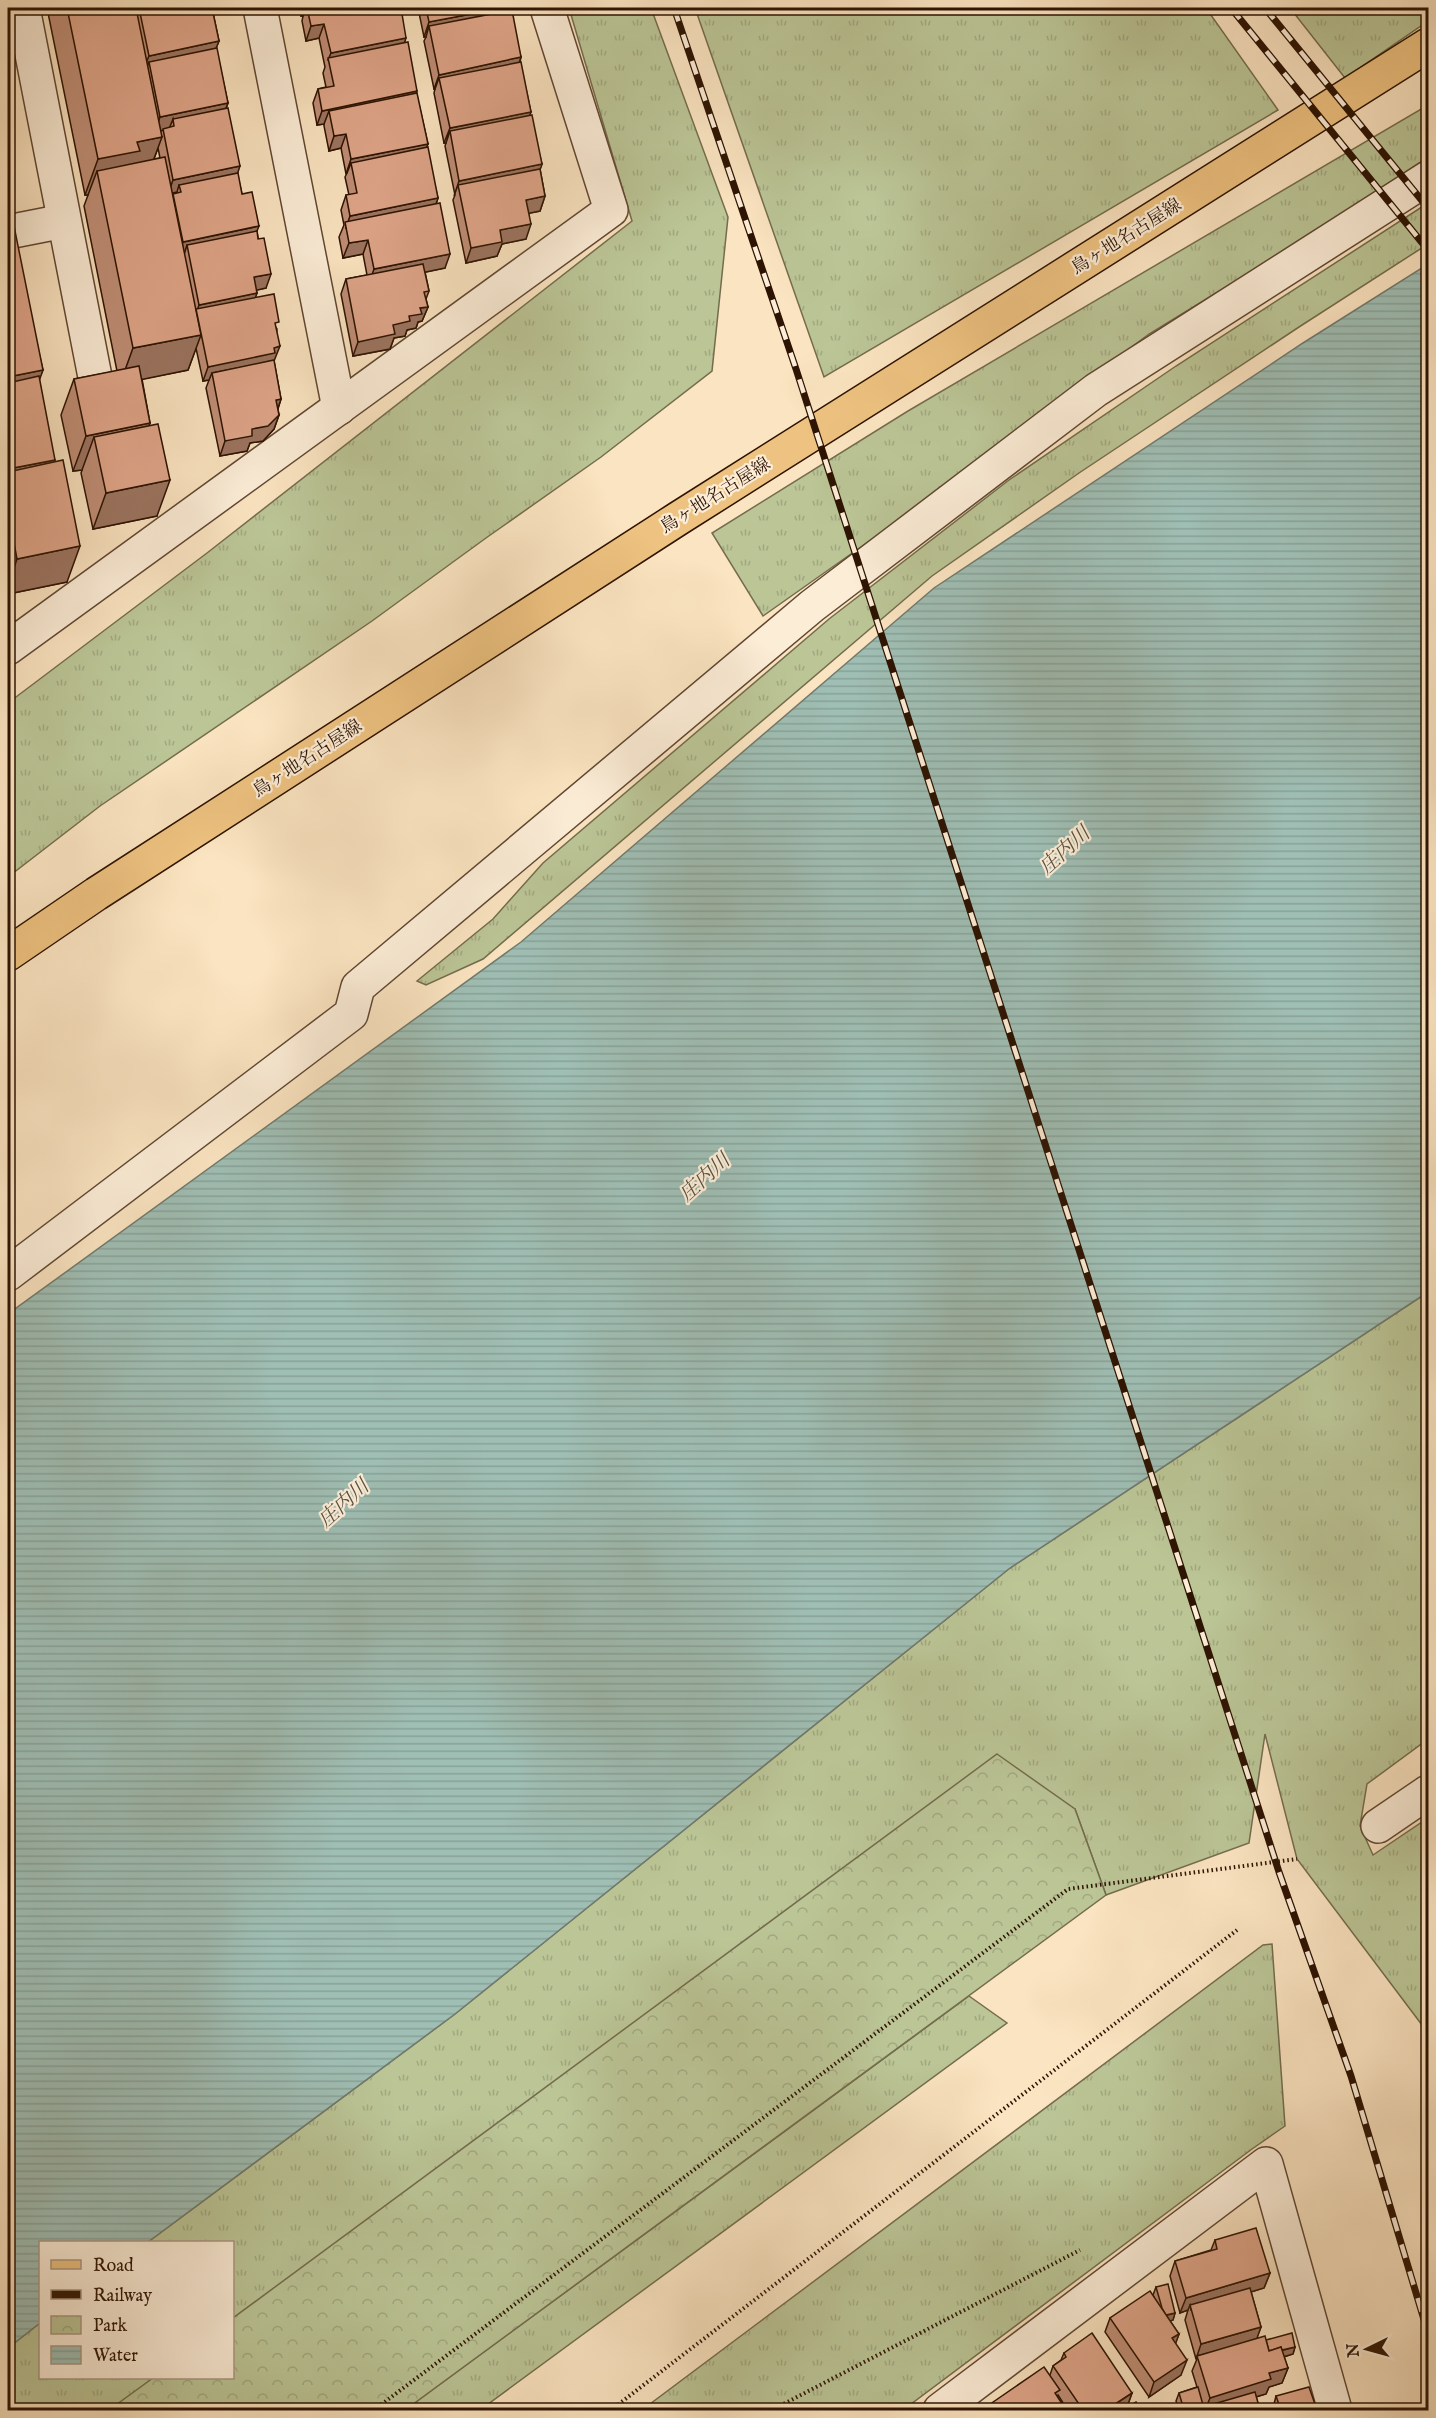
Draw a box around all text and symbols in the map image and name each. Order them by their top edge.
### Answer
street label: 鳥ヶ地名古屋線 [1067,194,1186,280]
street label: 鳥ヶ地名古屋線 [656,453,775,539]
street label: 鳥ヶ地名古屋線 [249,715,367,803]
water label: 庄内川 [1034,820,1097,880]
water label: 庄内川 [674,1147,737,1207]
water label: 庄内川 [313,1473,376,1533]
legend [39,2241,234,2379]
text: Road [93,2255,134,2278]
text: Railway [93,2285,152,2308]
text: Park [93,2315,128,2338]
north arrow [1337,2319,1397,2379]
text: N [1343,2342,1365,2359]
text: Water [93,2345,138,2368]

